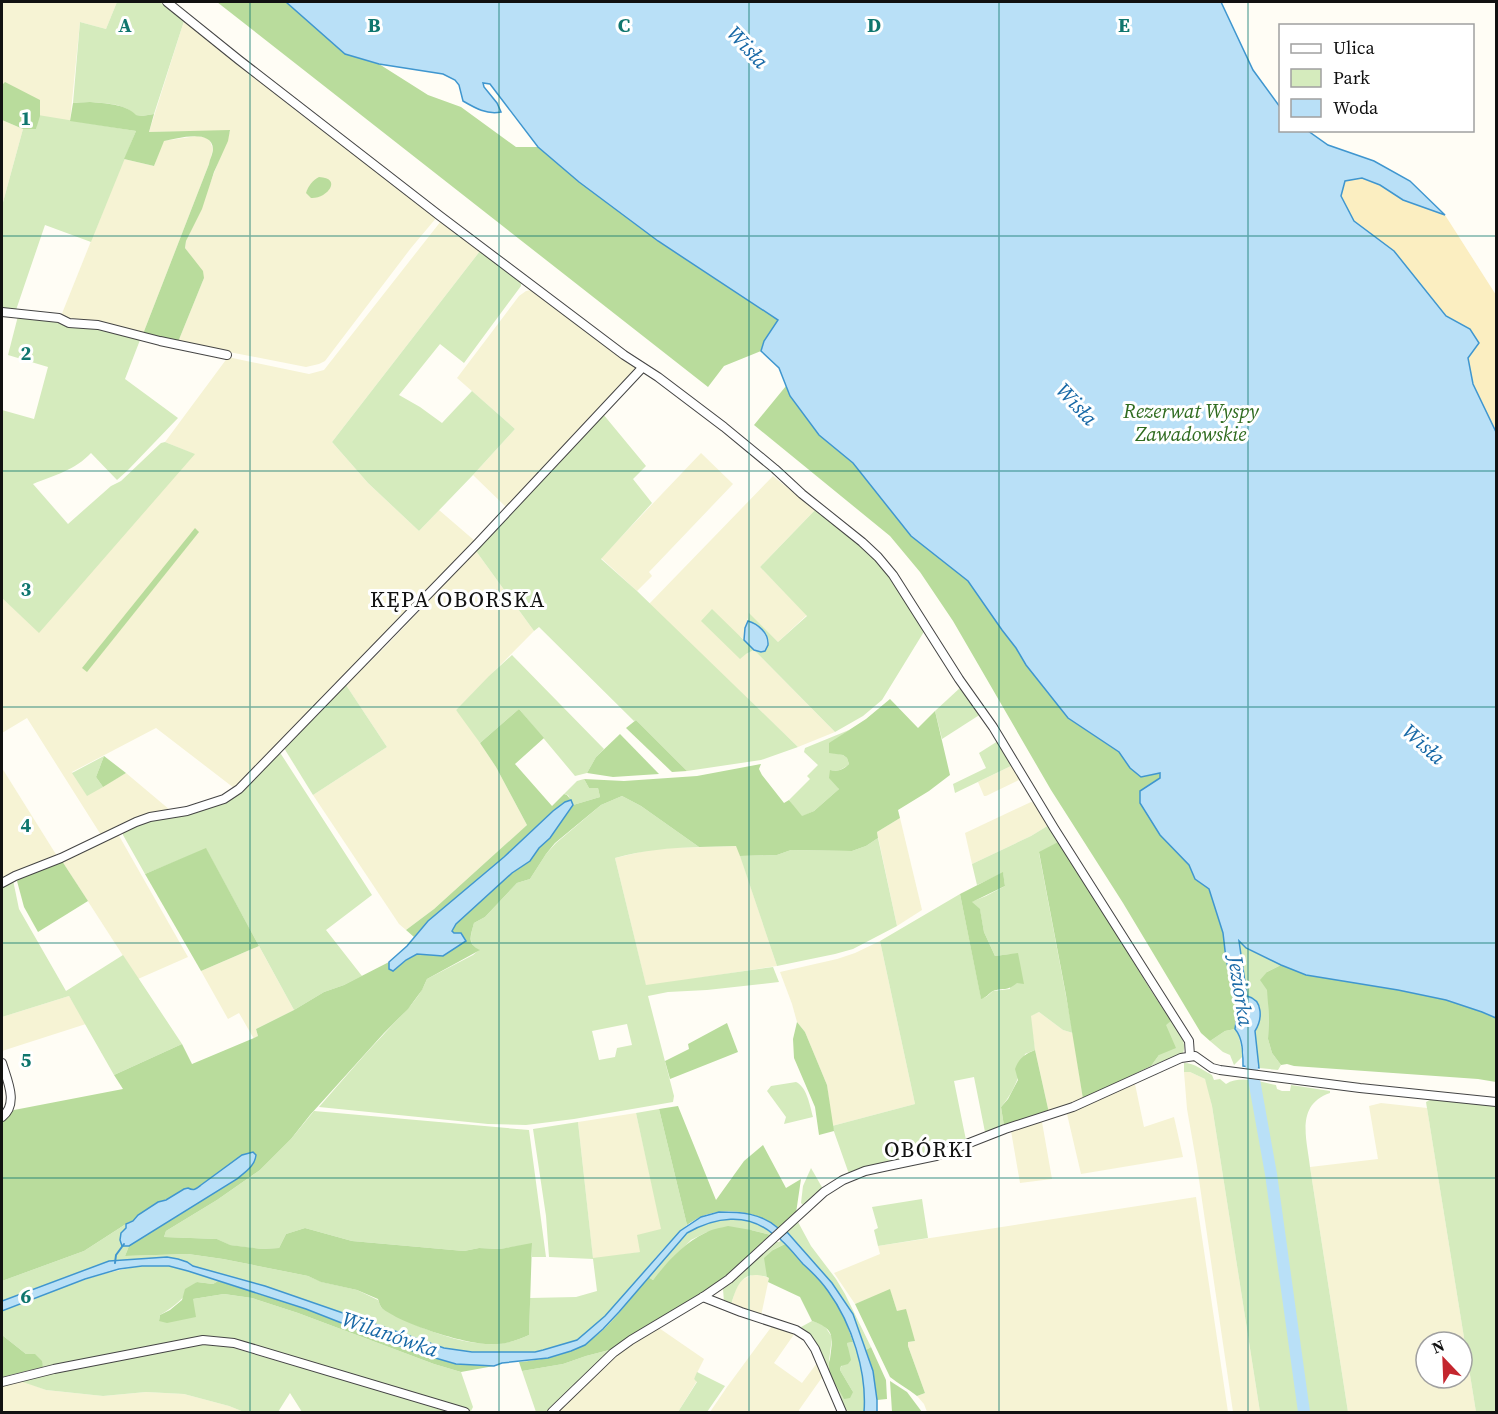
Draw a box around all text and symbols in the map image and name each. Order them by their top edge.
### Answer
text: A [118,11,132,39]
text: B [367,11,381,39]
text: C [618,11,630,39]
text: D [867,11,881,39]
text: E [1118,11,1130,39]
water label: Wisła [721,19,775,75]
legend [1279,24,1474,132]
text: Ulica [1333,35,1376,60]
text: Park [1333,65,1370,90]
text: Woda [1333,95,1379,120]
text: 1 [21,104,31,132]
text: 2 [21,339,32,367]
water label: Wisła [1050,376,1104,432]
park label: Rezerwat Wyspy Zawadowskie [1122,397,1259,448]
text: 3 [21,575,32,603]
district label: KĘPA OBORSKA [370,584,546,614]
water label: Wisła [1396,717,1452,771]
text: 4 [21,811,32,839]
water label: Jeziorka [1221,951,1261,1028]
text: 5 [21,1046,32,1074]
district label: OBÓRKI [884,1134,974,1164]
text: 6 [21,1282,32,1310]
water label: Wilanówka [338,1304,442,1364]
north arrow [1414,1330,1474,1390]
text: N [1428,1334,1448,1359]

